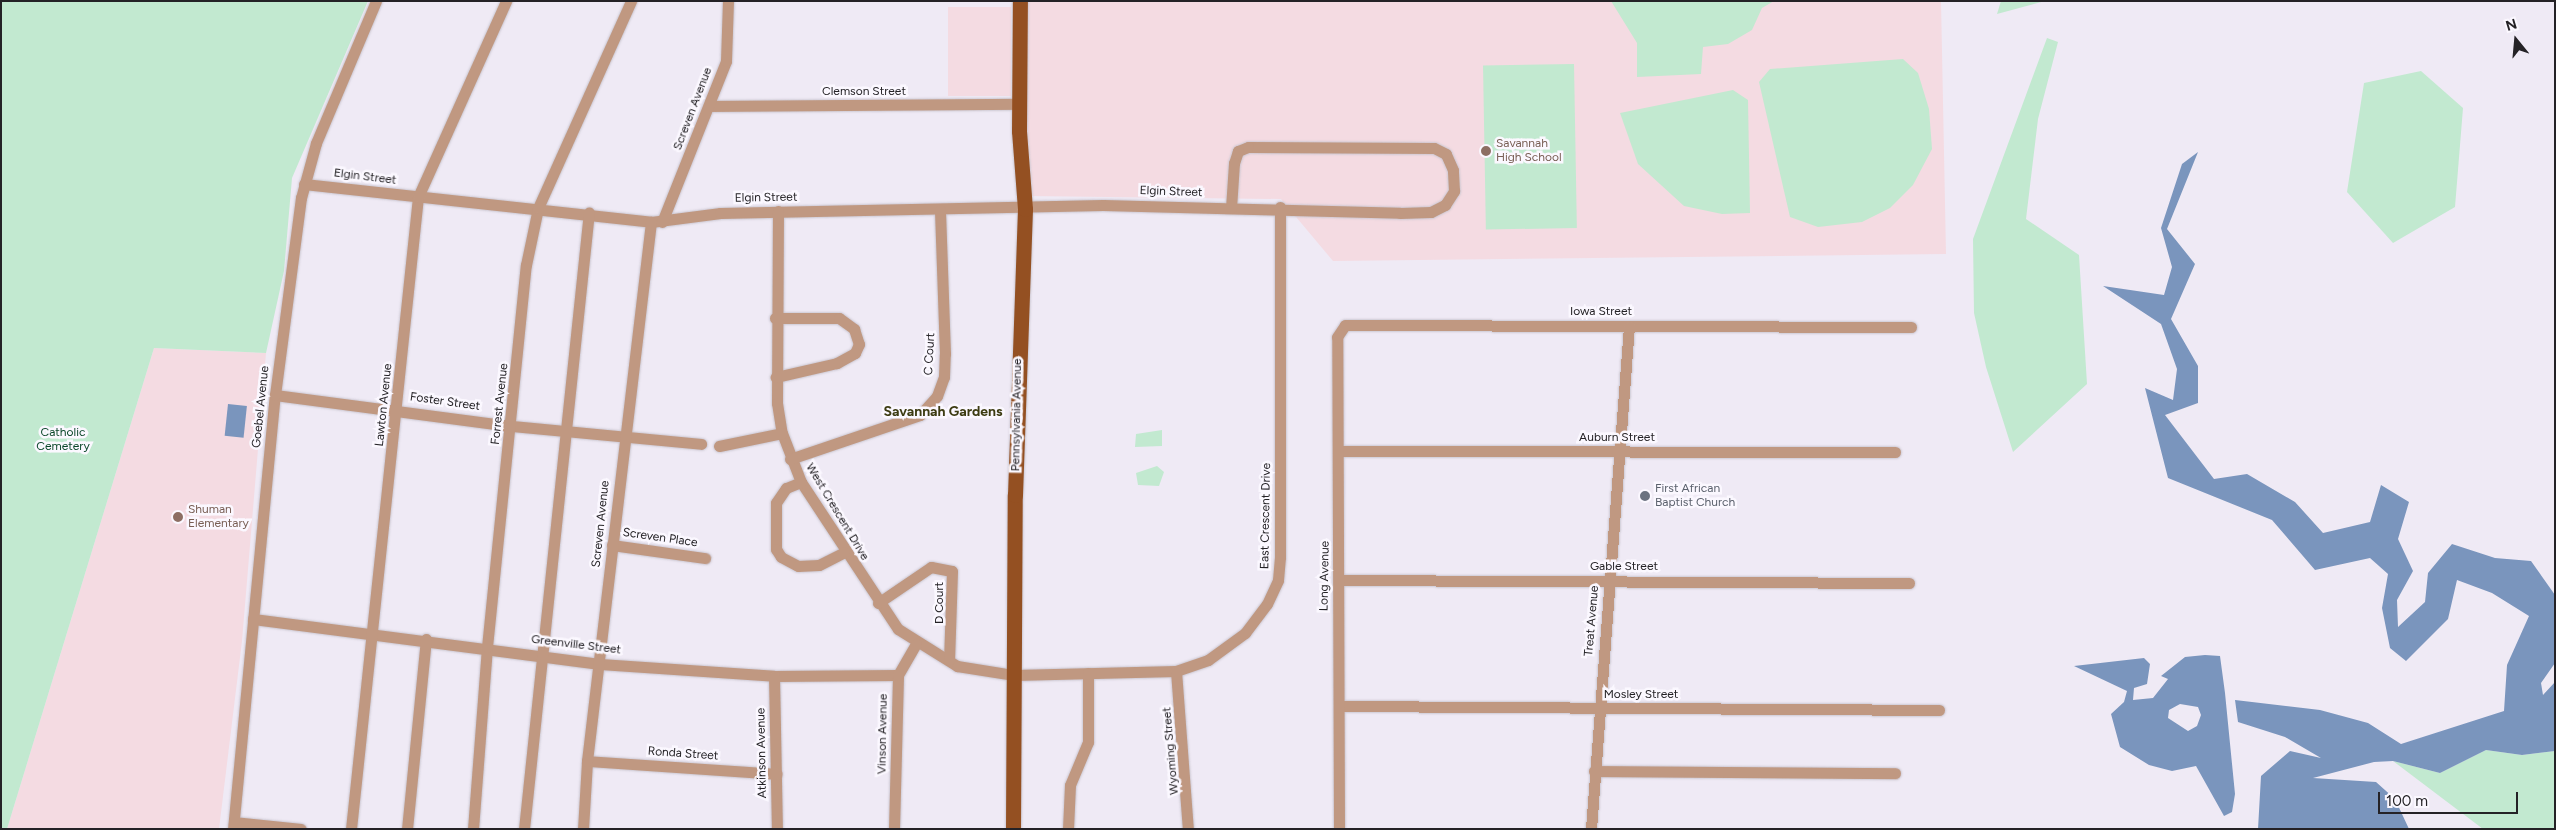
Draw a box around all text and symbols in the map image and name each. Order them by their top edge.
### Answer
north arrow [2491,15,2541,65]
text: N [2504,15,2519,35]
street label: Screven Avenue [671,66,715,152]
street label: Clemson Street [822,85,906,99]
place label: Savannah High School [1496,137,1562,165]
marker: Savannah High School [1480,145,1492,157]
street label: Elgin Street [333,166,397,188]
street label: Elgin Street [1139,184,1203,200]
street label: Elgin Street [734,190,798,206]
street label: Iowa Street [1570,305,1632,319]
street label: C Court [922,332,938,376]
street label: Pennsylvania Avenue [1009,359,1025,471]
street label: Lawton Avenue [372,363,396,447]
street label: Forrest Avenue [489,363,511,445]
street label: Goebel Avenue [250,365,272,449]
street label: Foster Street [409,390,481,414]
district label: Savannah Gardens [883,404,1003,420]
park label: Catholic Cemetery [36,426,90,454]
street label: Auburn Street [1579,431,1655,445]
street label: West Crescent Drive [802,461,872,563]
street label: East Crescent Drive [1258,463,1274,569]
street label: Screven Avenue [589,480,613,568]
place label: First African Baptist Church [1655,482,1735,510]
marker: First African Baptist Church [1639,490,1651,502]
place label: Shuman Elementary [188,503,249,531]
marker: Shuman Elementary [172,511,184,523]
street label: Screven Place [622,526,698,550]
street label: Long Avenue [1317,541,1333,611]
street label: Gable Street [1590,560,1658,574]
street label: D Court [933,582,947,624]
street label: Treat Avenue [1582,585,1602,657]
street label: Greenville Street [530,632,622,658]
street label: Mosley Street [1604,688,1678,702]
street label: Vinson Avenue [875,694,891,774]
street label: Wyoming Street [1160,707,1182,795]
street label: Atkinson Avenue [754,708,770,798]
street label: Ronda Street [647,744,719,764]
scale bar [2381,782,2521,814]
text: 100 m [2386,792,2428,810]

